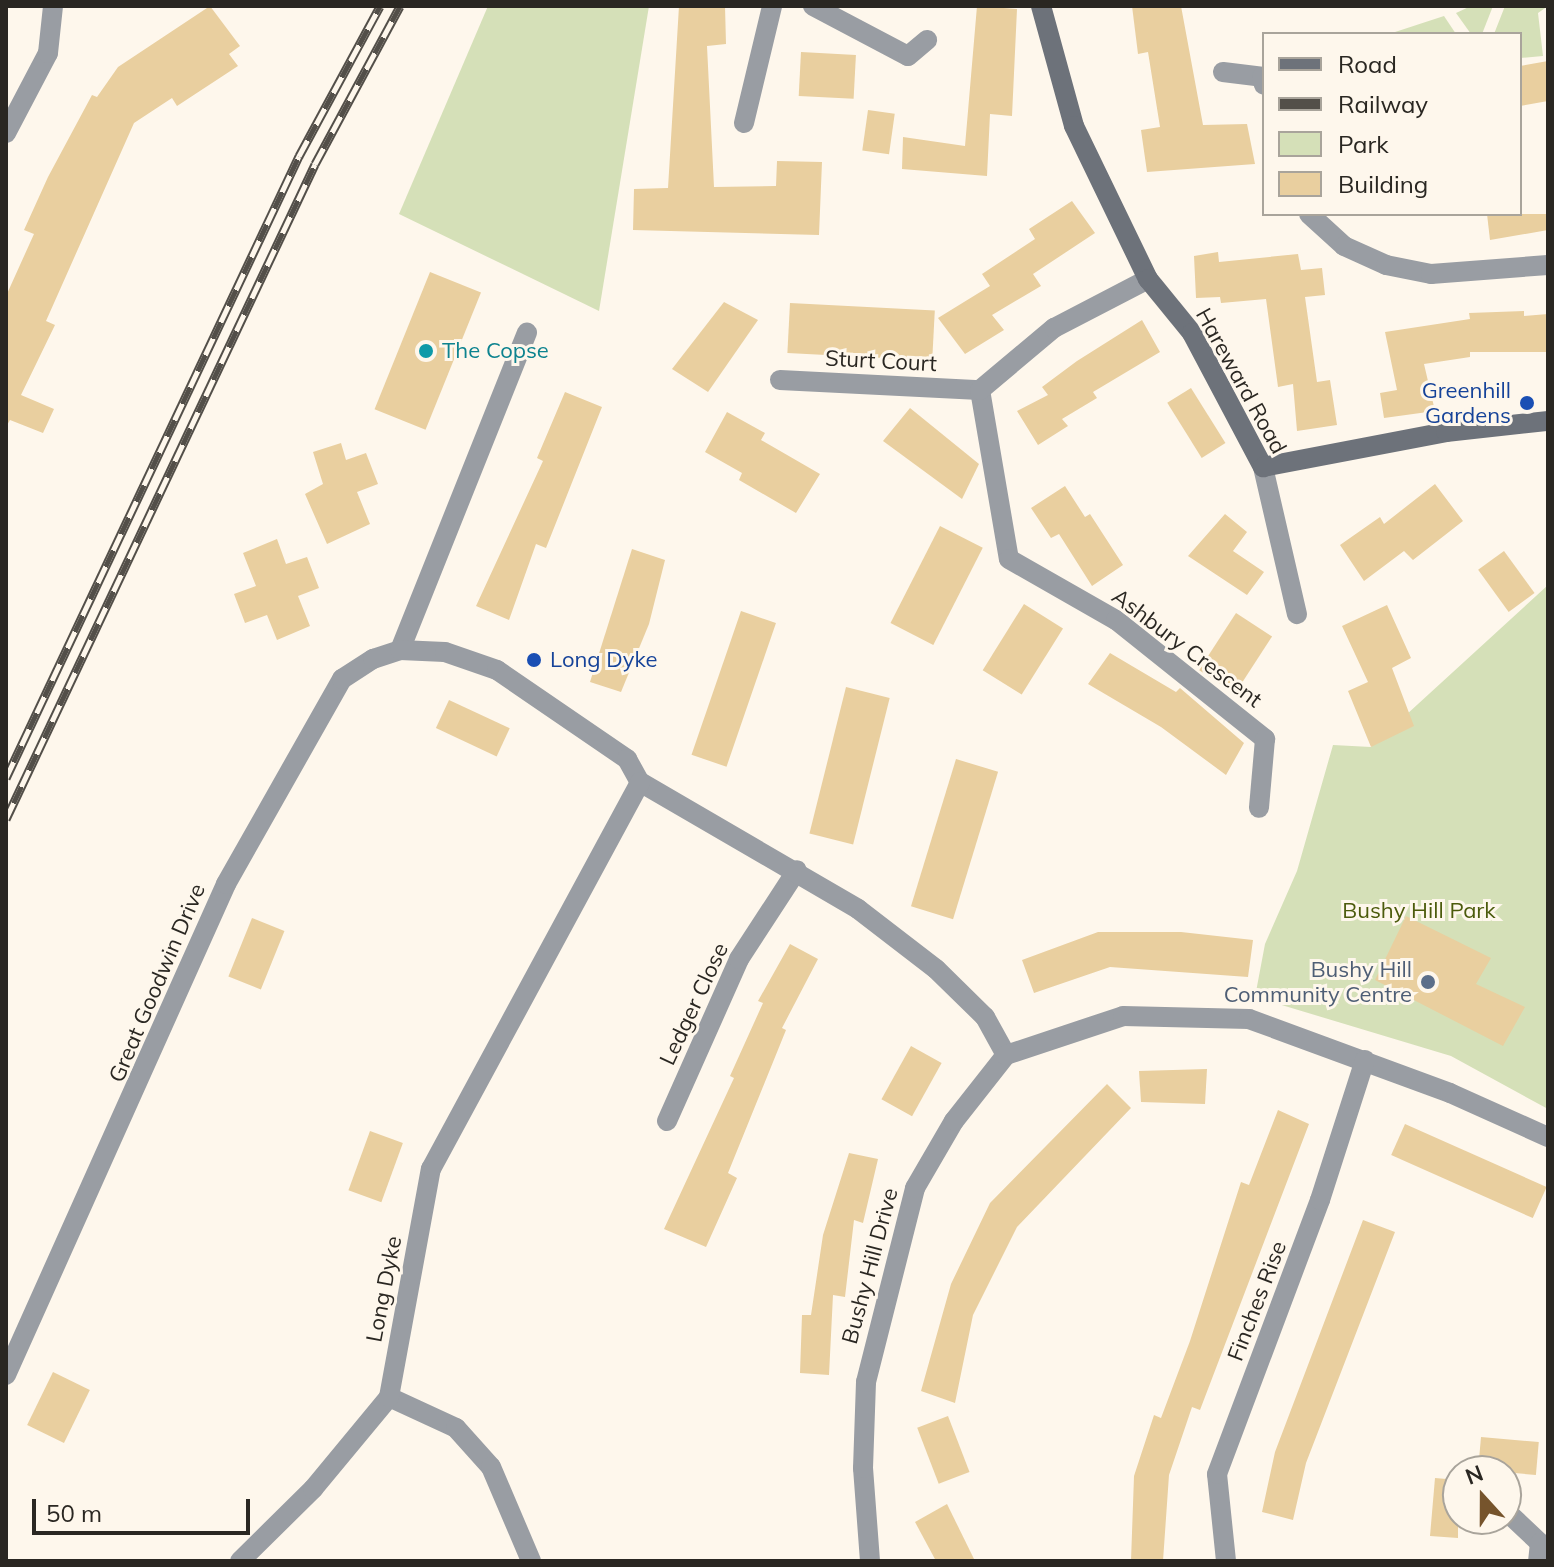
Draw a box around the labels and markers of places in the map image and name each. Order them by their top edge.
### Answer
place label: The Copse [442,338,549,364]
marker: The Copse [417,342,435,360]
place label: Greenhill Gardens [1422,377,1511,428]
marker: Greenhill Gardens [1518,394,1536,412]
place label: Long Dyke [550,647,657,673]
marker: Long Dyke [525,651,543,669]
place label: Bushy Hill Community Centre [1224,956,1412,1008]
marker: Bushy Hill Community Centre [1419,973,1437,991]

